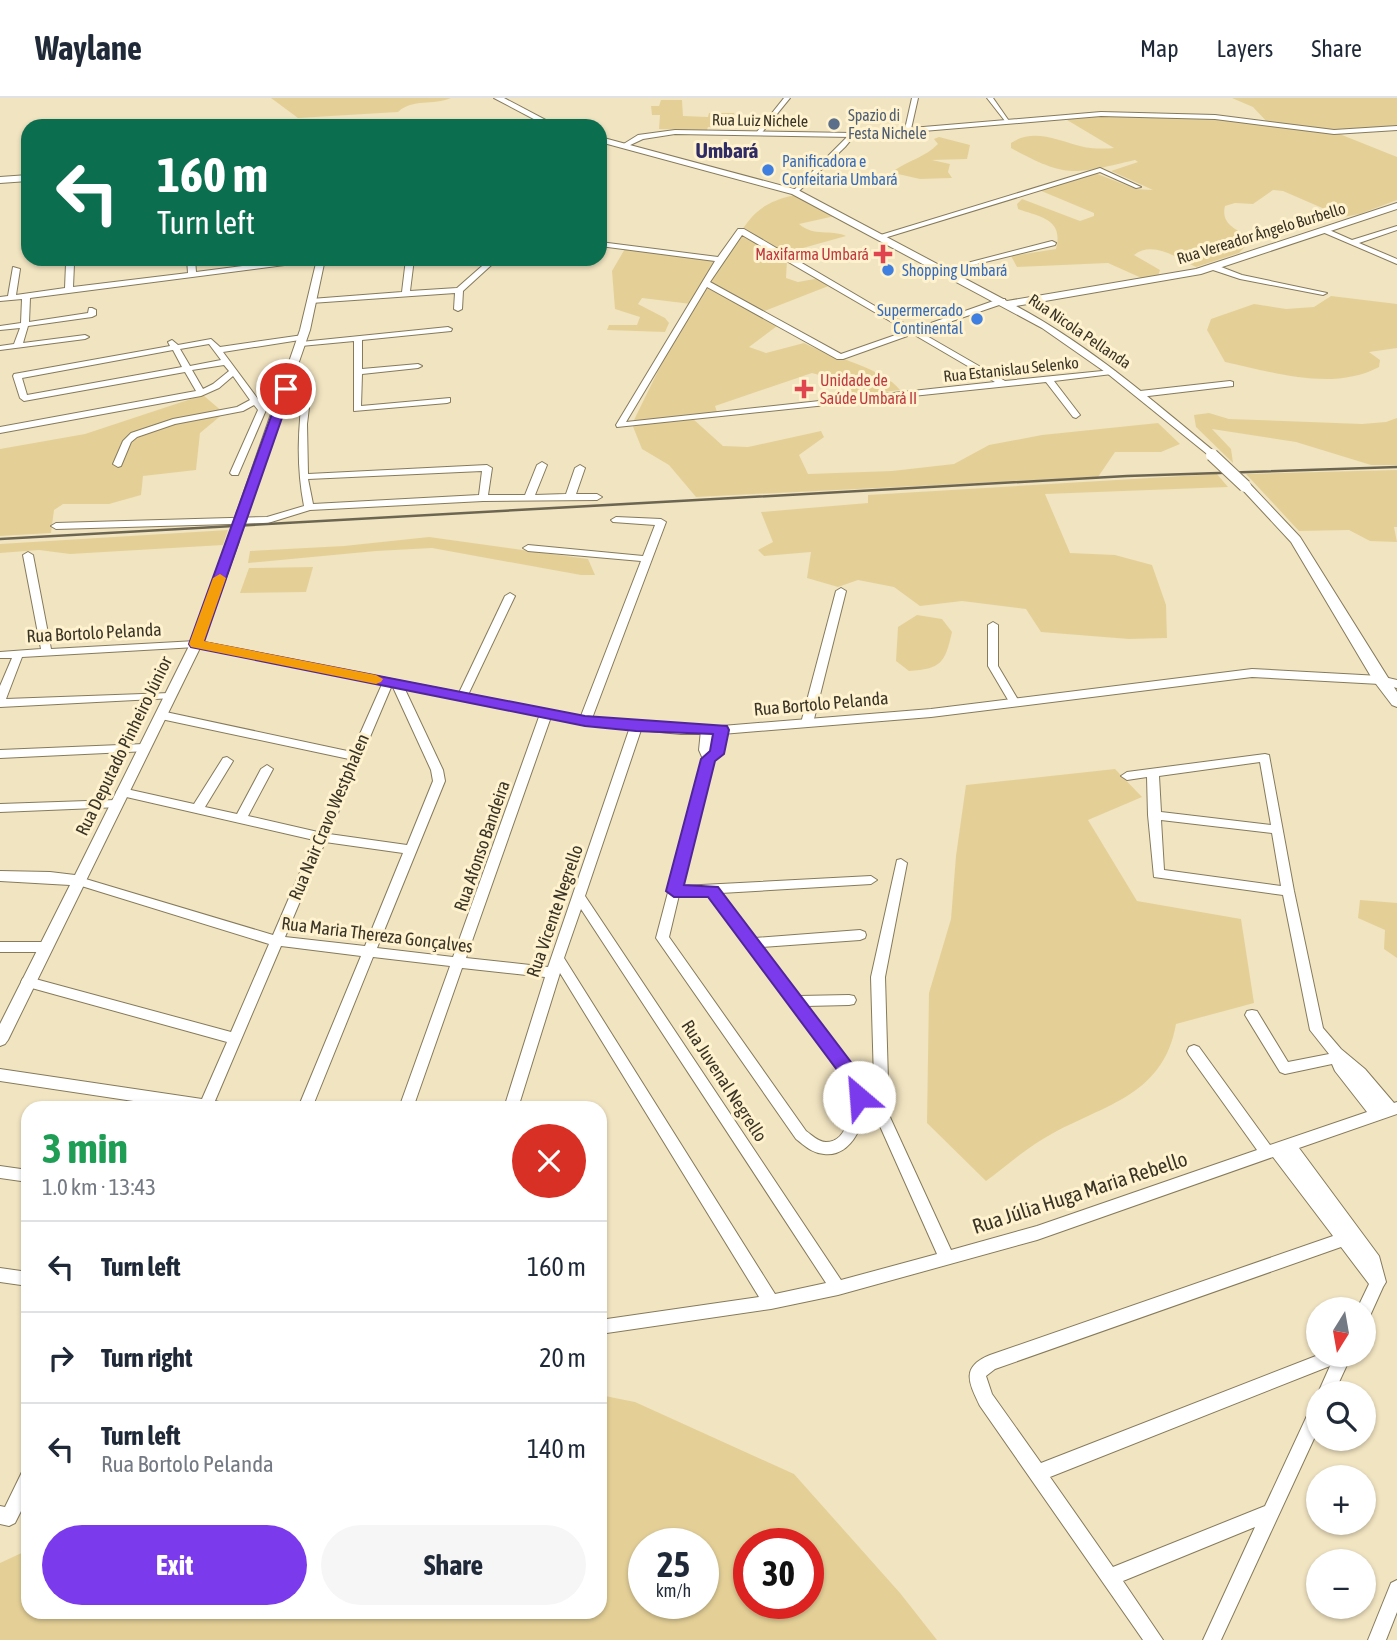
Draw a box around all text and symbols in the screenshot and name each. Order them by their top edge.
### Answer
text: Waylane [35,29,142,67]
text: Map [1140,35,1179,62]
text: Layers [1217,35,1273,62]
text: Share [1311,35,1362,62]
place label: Spazio di Festa Nichele [848,106,927,142]
street label: Rua Luiz Nichele [712,110,808,130]
marker: Spazio di Festa Nichele [826,116,842,132]
district label: Umbará [696,138,759,162]
text: 160 m [157,146,268,202]
icon: left [42,147,133,238]
place label: Panificadora e Confeitaria Umbará [782,152,898,188]
marker: Panificadora e Confeitaria Umbará [760,162,776,178]
street label: Rua Vereador Ângelo Burbello [1175,199,1348,268]
text: Turn left [157,204,255,241]
place label: Maxifarma Umbará [755,245,869,263]
marker: Maxifarma Umbará [875,246,891,262]
place label: Shopping Umbará [902,261,1008,280]
marker: Shopping Umbará [880,262,896,278]
street label: Rua Nicola Pellanda [1025,290,1135,372]
place label: Supermercado Continental [877,301,964,337]
marker: Supermercado Continental [969,311,985,327]
street label: Rua Estanislau Selenko [942,353,1080,385]
pin [256,359,316,419]
icon: arrive [267,370,305,408]
place label: Unidade de Saúde Umbará II [820,371,917,407]
marker: Unidade de Saúde Umbará II [794,379,814,399]
street label: Rua Bortolo Pelanda [26,618,162,647]
street label: Rua Deputado Pinheiro Júnior [71,652,176,839]
street label: Rua Bortolo Pelanda [753,687,889,720]
street label: Rua Nair Cravo Westphalen [284,731,373,903]
street label: Rua Afonso Bandeira [449,778,514,914]
street label: Rua Vicente Negrello [522,842,587,980]
street label: Rua Maria Thereza Gonçalves [280,912,474,957]
street label: Rua Juvenal Negrello [677,1016,772,1145]
position arrow [822,1060,896,1134]
text: 3 min [42,1124,128,1172]
button: close [512,1124,586,1198]
street label: Rua Júlia Huga Maria Rebello [969,1146,1190,1238]
text: 1.0 km · 13:43 [42,1174,156,1200]
icon: left [42,1248,80,1286]
text: Turn left [101,1252,181,1282]
text: 160 m [527,1252,586,1282]
north arrow [1306,1297,1376,1367]
map controls [1306,1297,1376,1619]
icon: right [42,1339,80,1377]
text: Turn right [101,1343,192,1373]
text: 20 m [539,1343,586,1373]
button: search [1306,1381,1376,1451]
text: Turn left [101,1421,181,1451]
icon: left [42,1430,80,1468]
text: 140 m [527,1434,586,1464]
text: Rua Bortolo Pelanda [101,1451,274,1477]
button: + [1306,1465,1376,1535]
button: Exit [42,1525,307,1605]
button: Share [321,1525,586,1605]
speed limit sign: 30 [733,1528,824,1619]
text: 25 [657,1544,690,1584]
button: − [1306,1549,1376,1619]
text: km/h [656,1580,691,1601]

